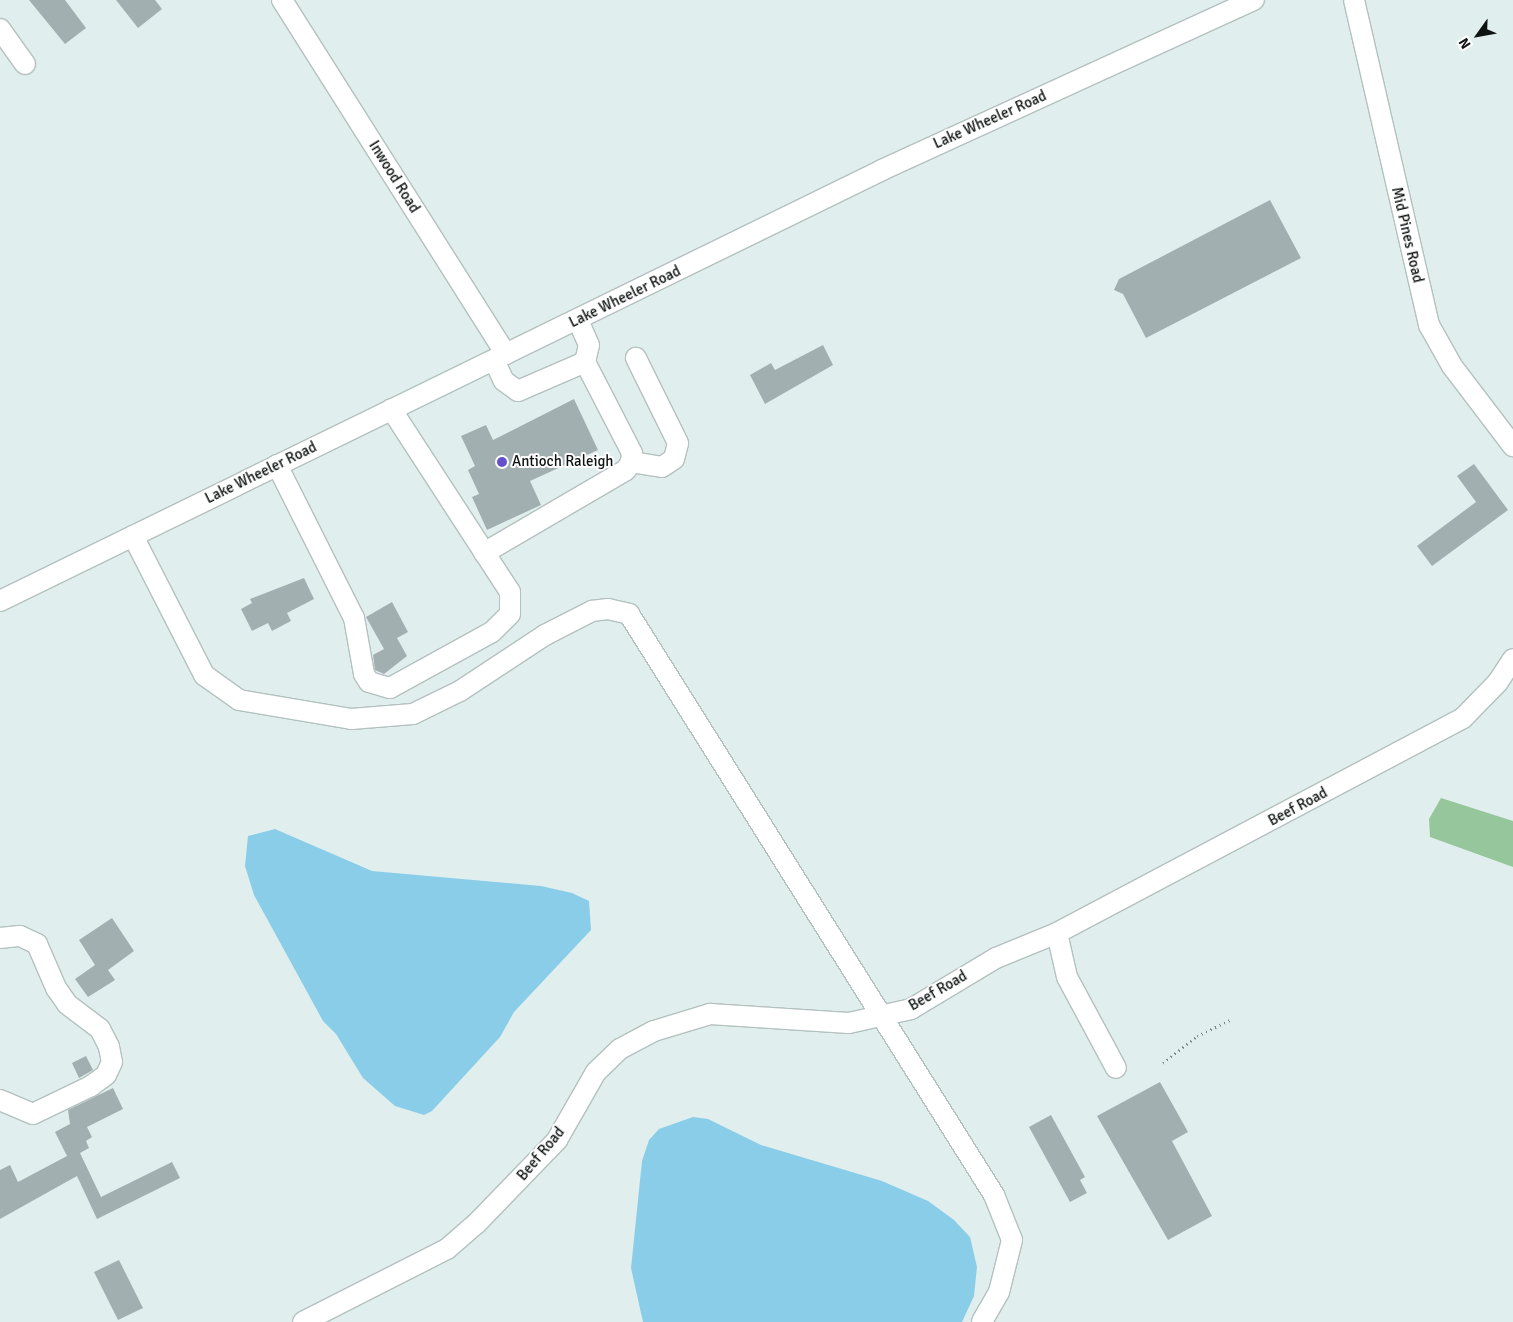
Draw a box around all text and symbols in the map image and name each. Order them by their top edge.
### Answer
north arrow [1453,10,1503,60]
text: N [1455,35,1475,52]
street label: Lake Wheeler Road [931,87,1049,153]
street label: Inwood Road [365,137,423,217]
street label: Mid Pines Road [1387,185,1427,285]
street label: Lake Wheeler Road [566,262,684,332]
street label: Lake Wheeler Road [202,438,320,508]
place label: Antioch Raleigh [512,453,614,471]
marker: Antioch Raleigh [496,456,508,468]
street label: Beef Road [1265,784,1331,830]
street label: Beef Road [906,967,970,1015]
street label: Beef Road [513,1124,569,1184]

